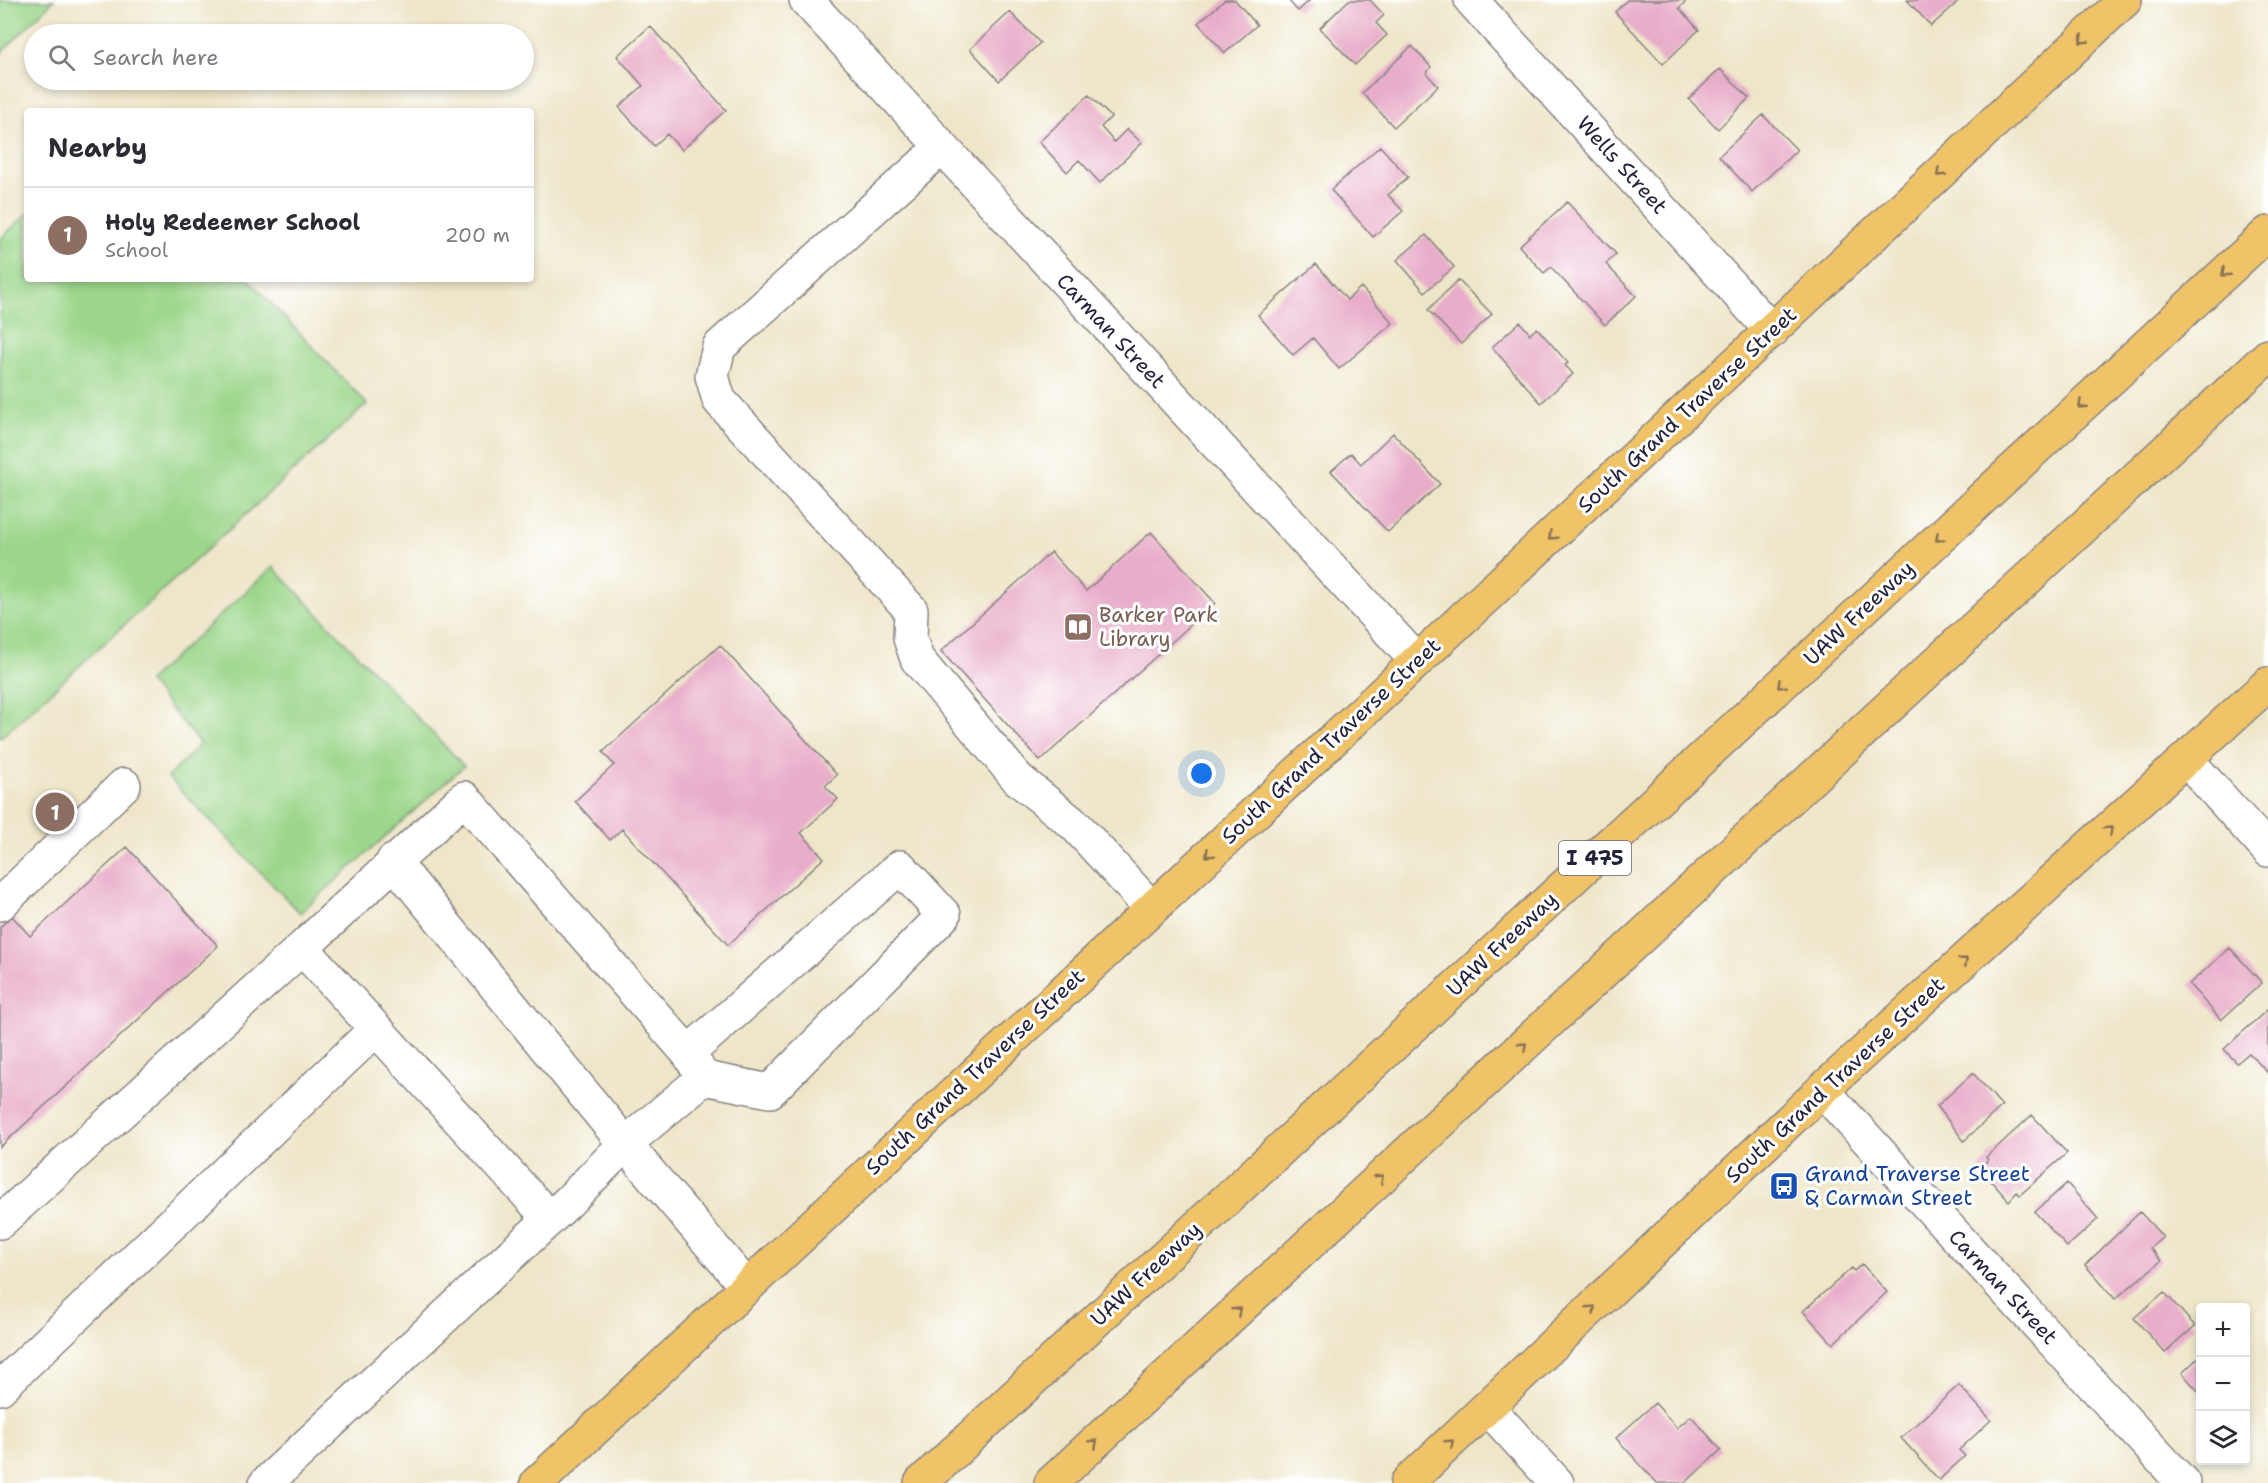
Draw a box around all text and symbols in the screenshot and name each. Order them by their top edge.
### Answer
search box [24,24,534,90]
one-way arrow [2079,33,2089,44]
icon: search [45,41,78,74]
text: Search here [93,43,219,72]
street label: Wells Street [1570,110,1674,220]
text: Nearby [48,130,147,165]
one-way arrow [1937,166,1948,177]
text: Holy Redeemer School [105,208,360,237]
text: 1 [63,222,72,248]
text: 200 m [445,222,510,248]
text: School [105,237,168,263]
one-way arrow [2221,265,2232,276]
street label: Carman Street [1050,268,1172,394]
street label: South Grand Traverse Street [1571,301,1803,519]
one-way arrow [2079,398,2089,409]
one-way arrow [1548,528,1559,539]
one-way arrow [1936,531,1946,542]
street label: UAW Freeway [1798,554,1920,672]
place label: Barker Park Library [1099,601,1218,653]
library icon: Barker Park Library [1062,611,1094,643]
street label: South Grand Traverse Street [1215,632,1447,850]
one-way arrow [1777,678,1788,689]
your location [1187,759,1216,788]
pin: 1 [36,790,74,834]
one-way arrow [2102,826,2113,837]
road number: I 475 [1559,841,1631,875]
one-way arrow [1206,847,1216,858]
street label: UAW Freeway [1441,885,1563,1003]
one-way arrow [1958,957,1968,968]
street label: South Grand Traverse Street [859,963,1091,1181]
street label: South Grand Traverse Street [1719,971,1951,1189]
one-way arrow [1516,1042,1527,1053]
place label: Grand Traverse Street & Carman Street [1805,1160,2030,1212]
bus stop icon: Grand Traverse Street & Carman Street [1768,1170,1800,1202]
one-way arrow [1373,1174,1384,1185]
street label: UAW Freeway [1085,1215,1207,1333]
street label: Carman Street [1942,1224,2064,1350]
map controls [2196,1303,2250,1465]
button: + [2196,1303,2250,1357]
one-way arrow [1585,1305,1595,1316]
one-way arrow [1230,1307,1241,1318]
button: − [2196,1357,2250,1411]
button: layers [2196,1411,2250,1465]
one-way arrow [1087,1439,1098,1450]
one-way arrow [1444,1439,1454,1450]

